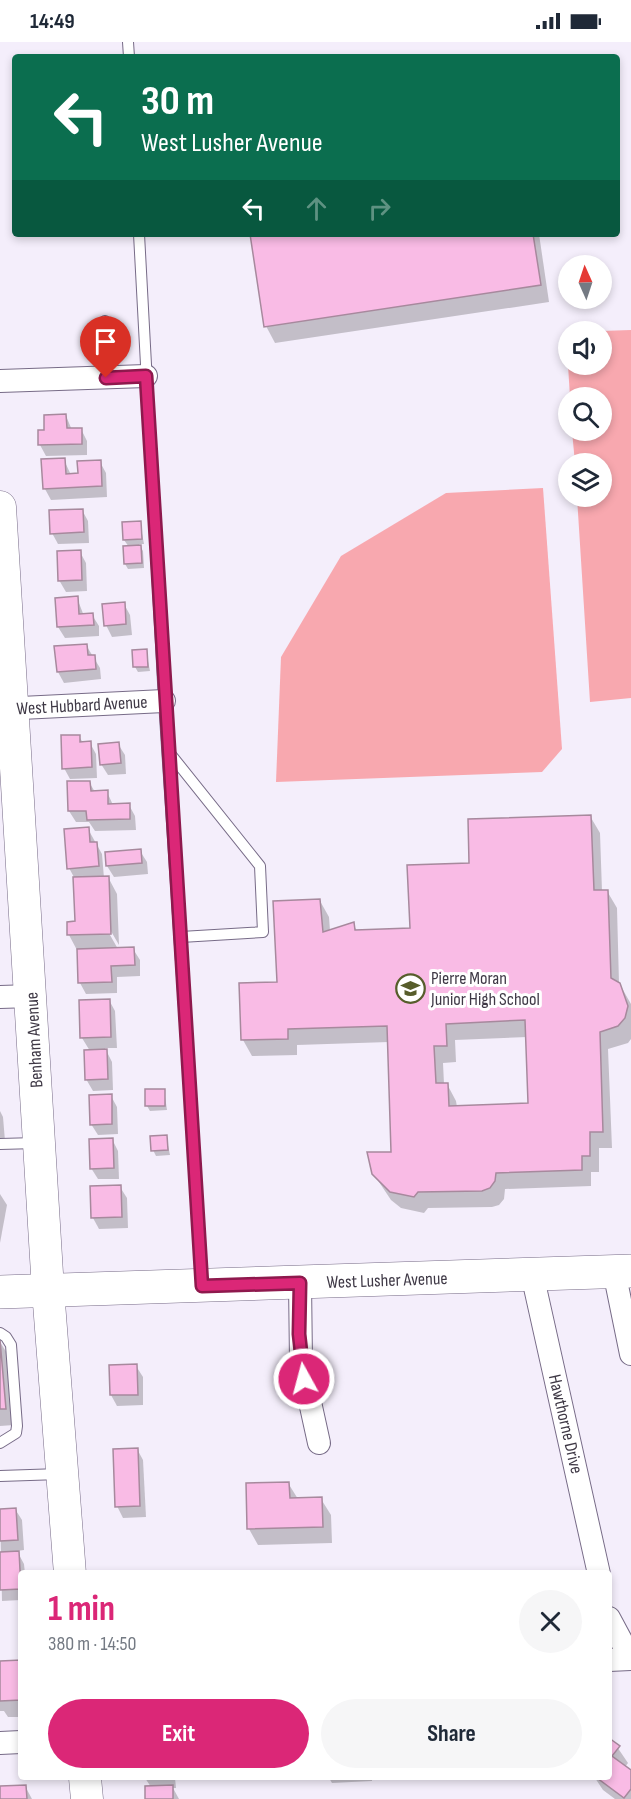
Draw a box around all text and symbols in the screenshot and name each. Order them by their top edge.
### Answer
text: 14:49 [30,8,75,35]
text: 30 m [141,76,214,127]
icon: left [42,78,120,156]
text: West Lusher Avenue [141,127,323,159]
icon: left [237,192,270,225]
icon: ahead [300,192,333,225]
icon: right [363,192,396,225]
north arrow [558,255,612,309]
map controls [558,255,612,507]
pin [80,316,131,378]
button: sound [558,321,612,375]
icon: arrive [89,325,122,358]
button: search [558,387,612,441]
button: layers [558,453,612,507]
street label: West Hubbard Avenue [16,692,148,719]
place label: Pierre Moran Junior High School [430,968,540,1010]
school or university icon: Pierre Moran Junior High School [394,972,426,1004]
street label: Benham Avenue [22,991,47,1088]
street label: West Lusher Avenue [326,1268,448,1293]
position arrow [272,1347,336,1411]
street label: Hawthorne Drive [544,1372,587,1476]
text: 1 min [48,1588,115,1631]
button: close [519,1590,582,1653]
text: 380 m · 14:50 [48,1632,137,1656]
button: Exit [48,1699,309,1768]
button: Share [321,1699,582,1768]

